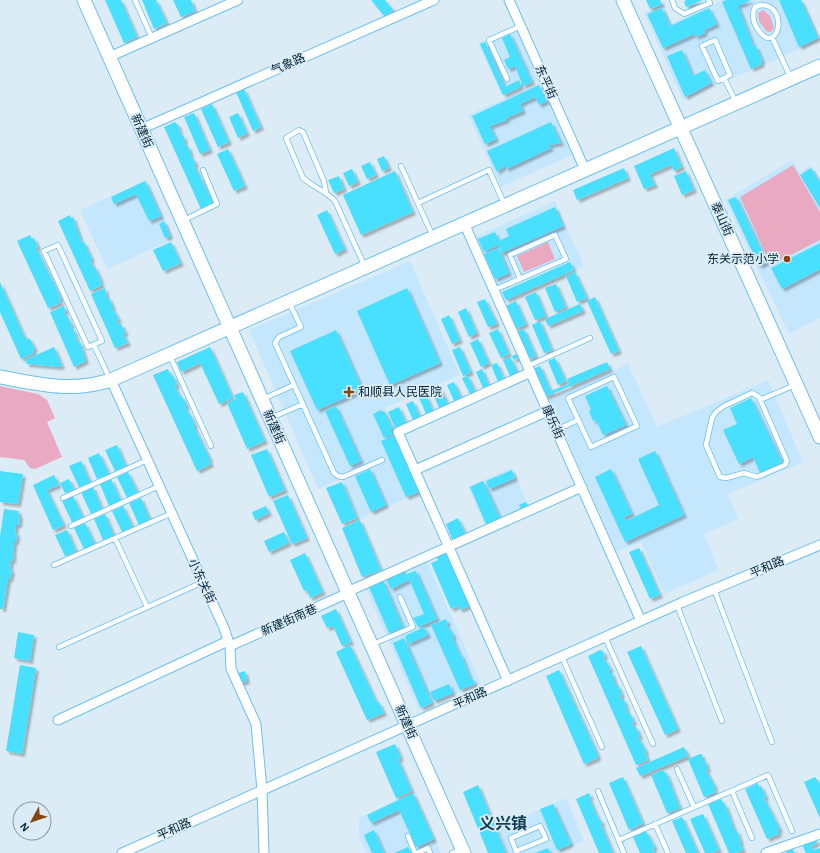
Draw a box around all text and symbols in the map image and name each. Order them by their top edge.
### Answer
street label: 气象路 [269,50,307,77]
street label: 东平街 [533,63,560,101]
street label: 新建街 [129,112,156,150]
street label: 泰山街 [709,200,736,238]
place label: 东关示范小学 [707,252,779,265]
marker: 东关示范小学 [782,254,792,264]
place label: 和顺县人民医院 [358,385,442,398]
marker: 和顺县人民医院 [343,386,355,398]
street label: 康乐街 [540,403,567,441]
street label: 新建街 [261,408,288,446]
street label: 平和路 [748,554,786,580]
street label: 小东关街 [186,556,218,605]
street label: 新建街南巷 [259,601,319,638]
street label: 平和路 [451,684,489,711]
street label: 新建街 [393,703,420,741]
north arrow [12,801,52,841]
district label: 义兴镇 [479,814,527,832]
street label: 平和路 [155,815,193,842]
text: N [18,821,31,834]

